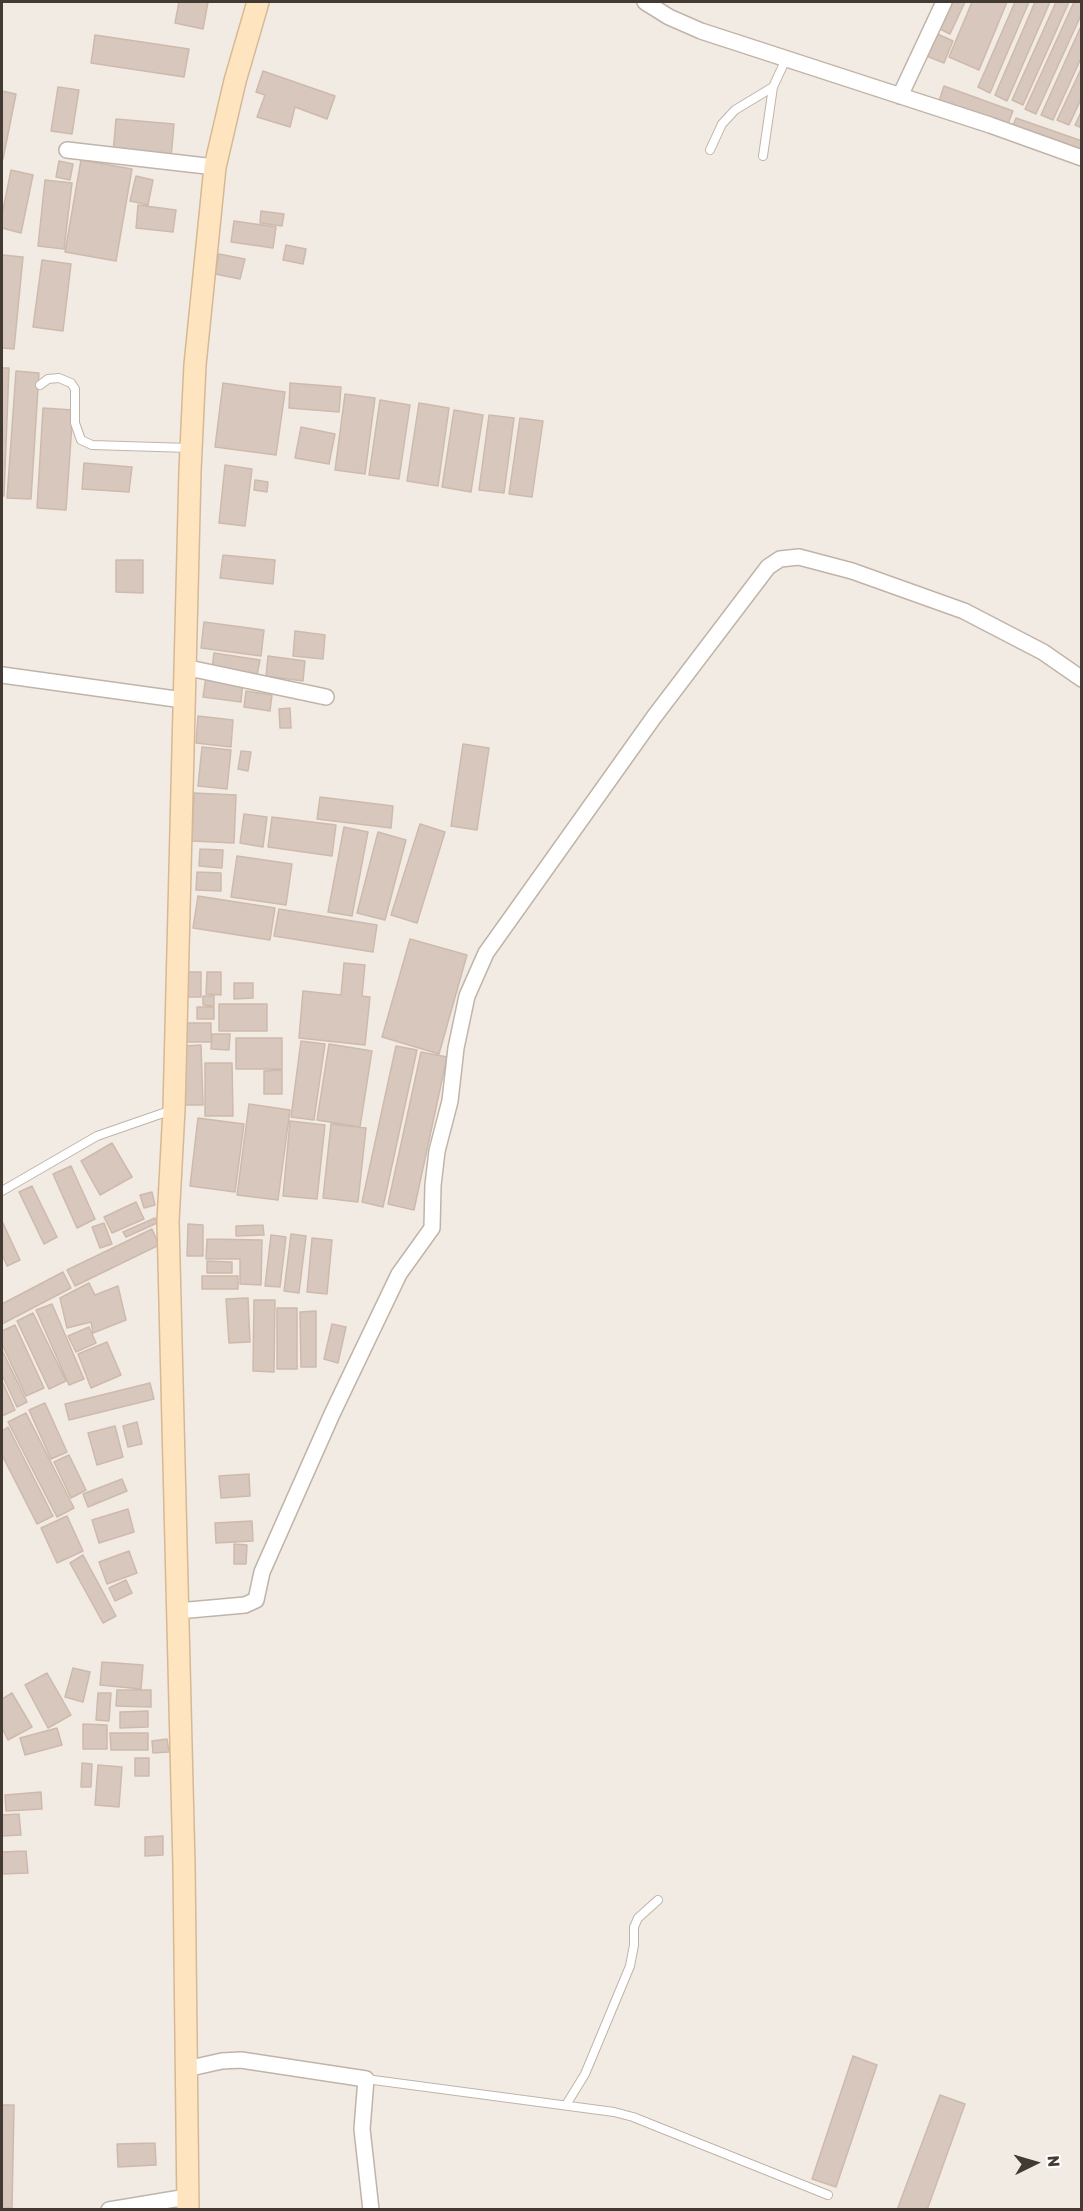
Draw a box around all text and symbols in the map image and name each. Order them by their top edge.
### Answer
north arrow [1005,2133,1065,2193]
text: N [1043,2155,1063,2168]

